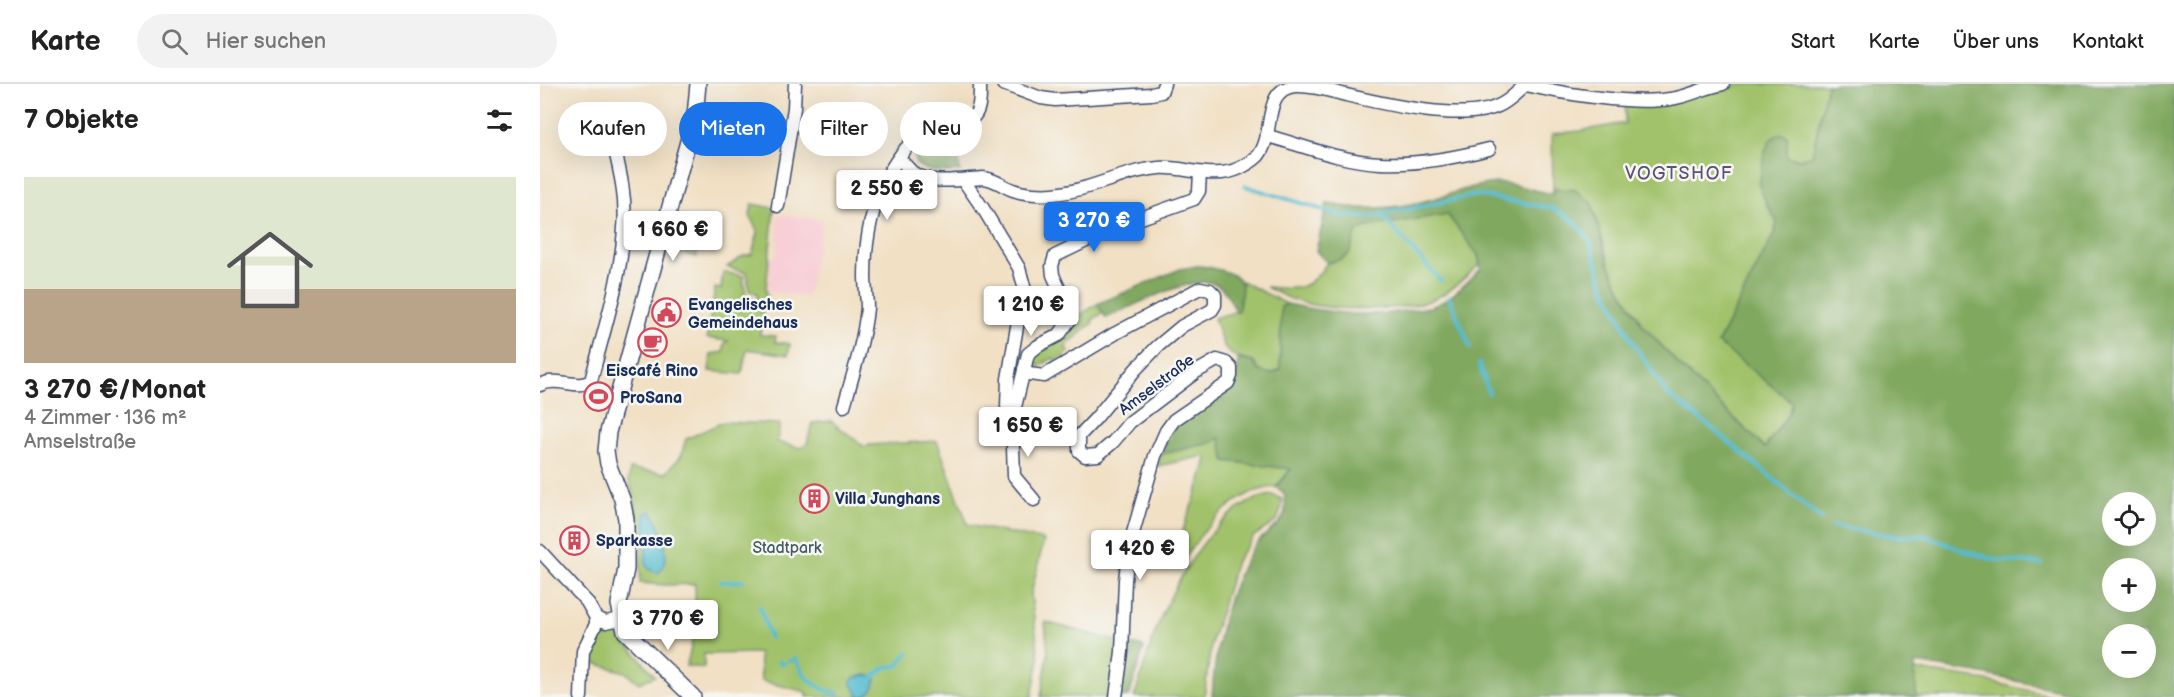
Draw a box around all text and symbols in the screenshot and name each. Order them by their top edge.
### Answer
search box [137,14,557,68]
text: Karte [30,25,101,58]
icon: search [158,25,191,58]
text: Hier suchen [206,28,326,55]
text: Start [1791,29,1835,54]
text: Karte [1868,29,1920,54]
text: Über uns [1953,29,2039,54]
text: Kontakt [2072,29,2144,54]
chip: Kaufen [558,102,667,156]
chip: Mieten [679,102,787,156]
chip: Filter [799,102,888,156]
chip: Neu [900,102,982,156]
icon: filters [483,104,516,137]
text: 7 Objekte [24,105,139,136]
district label: VOGTSHOF [1625,163,1733,184]
pin: 2 550 € [832,170,942,221]
text: 2 550 € [850,177,924,201]
pin: 3 270 € [1039,202,1149,253]
text: 3 270 € [1058,209,1130,233]
pin: 1 660 € [618,211,728,262]
icon: home [216,216,324,324]
text: 1 660 € [638,218,709,242]
pin: 1 210 € [976,286,1086,337]
text: 1 210 € [998,293,1064,317]
place label: Evangelisches Gemeindehaus [688,296,798,333]
public building icon: Evangelisches Gemeindehaus [651,297,683,329]
cafe icon: Eiscafé Rino [636,326,668,358]
street label: Amselstraße [1115,350,1199,420]
place label: Eiscafé Rino [606,362,698,381]
text: 3 270 €/Monat [24,375,206,406]
sports icon: ProSana [583,381,615,413]
place label: ProSana [620,389,682,408]
text: 4 Zimmer · 136 m² [24,406,187,430]
pin: 1 650 € [973,407,1083,458]
text: 1 650 € [993,414,1063,438]
text: Amselstraße [24,430,136,454]
building icon: Villa Junghans [798,482,830,514]
place label: Villa Junghans [835,490,940,509]
map controls [2102,492,2156,678]
button: locate [2102,492,2156,546]
building icon: Sparkasse [559,524,591,556]
pin: 1 420 € [1085,530,1195,581]
place label: Sparkasse [596,532,673,551]
text: 1 420 € [1105,537,1175,561]
park label: Stadtpark [752,539,822,558]
button: + [2102,558,2156,612]
pin: 3 770 € [613,600,723,651]
text: 3 770 € [632,607,704,631]
button: − [2102,624,2156,678]

